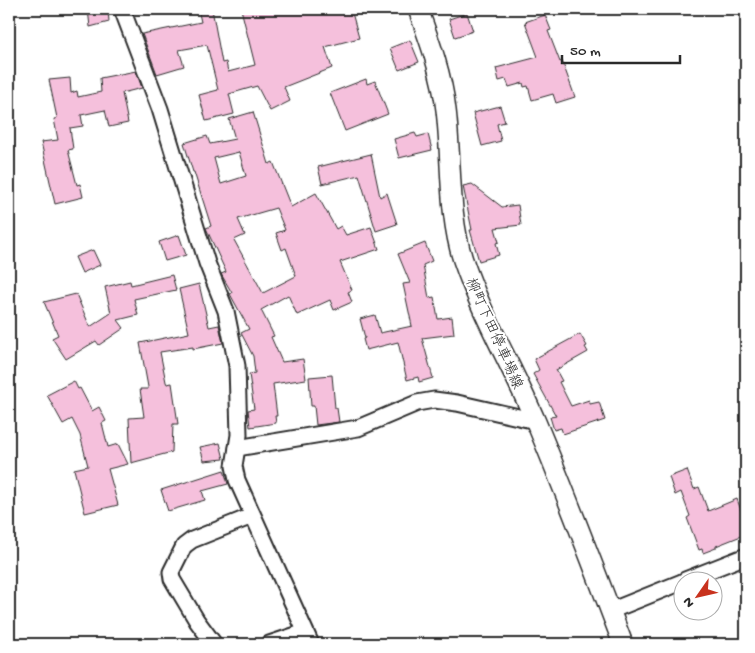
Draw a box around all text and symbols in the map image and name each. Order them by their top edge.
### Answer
scale bar [562,32,680,64]
text: 50 m [570,43,601,61]
street label: 柳町下田停車場線 [461,275,527,392]
north arrow [672,570,722,620]
text: N [680,593,699,610]

